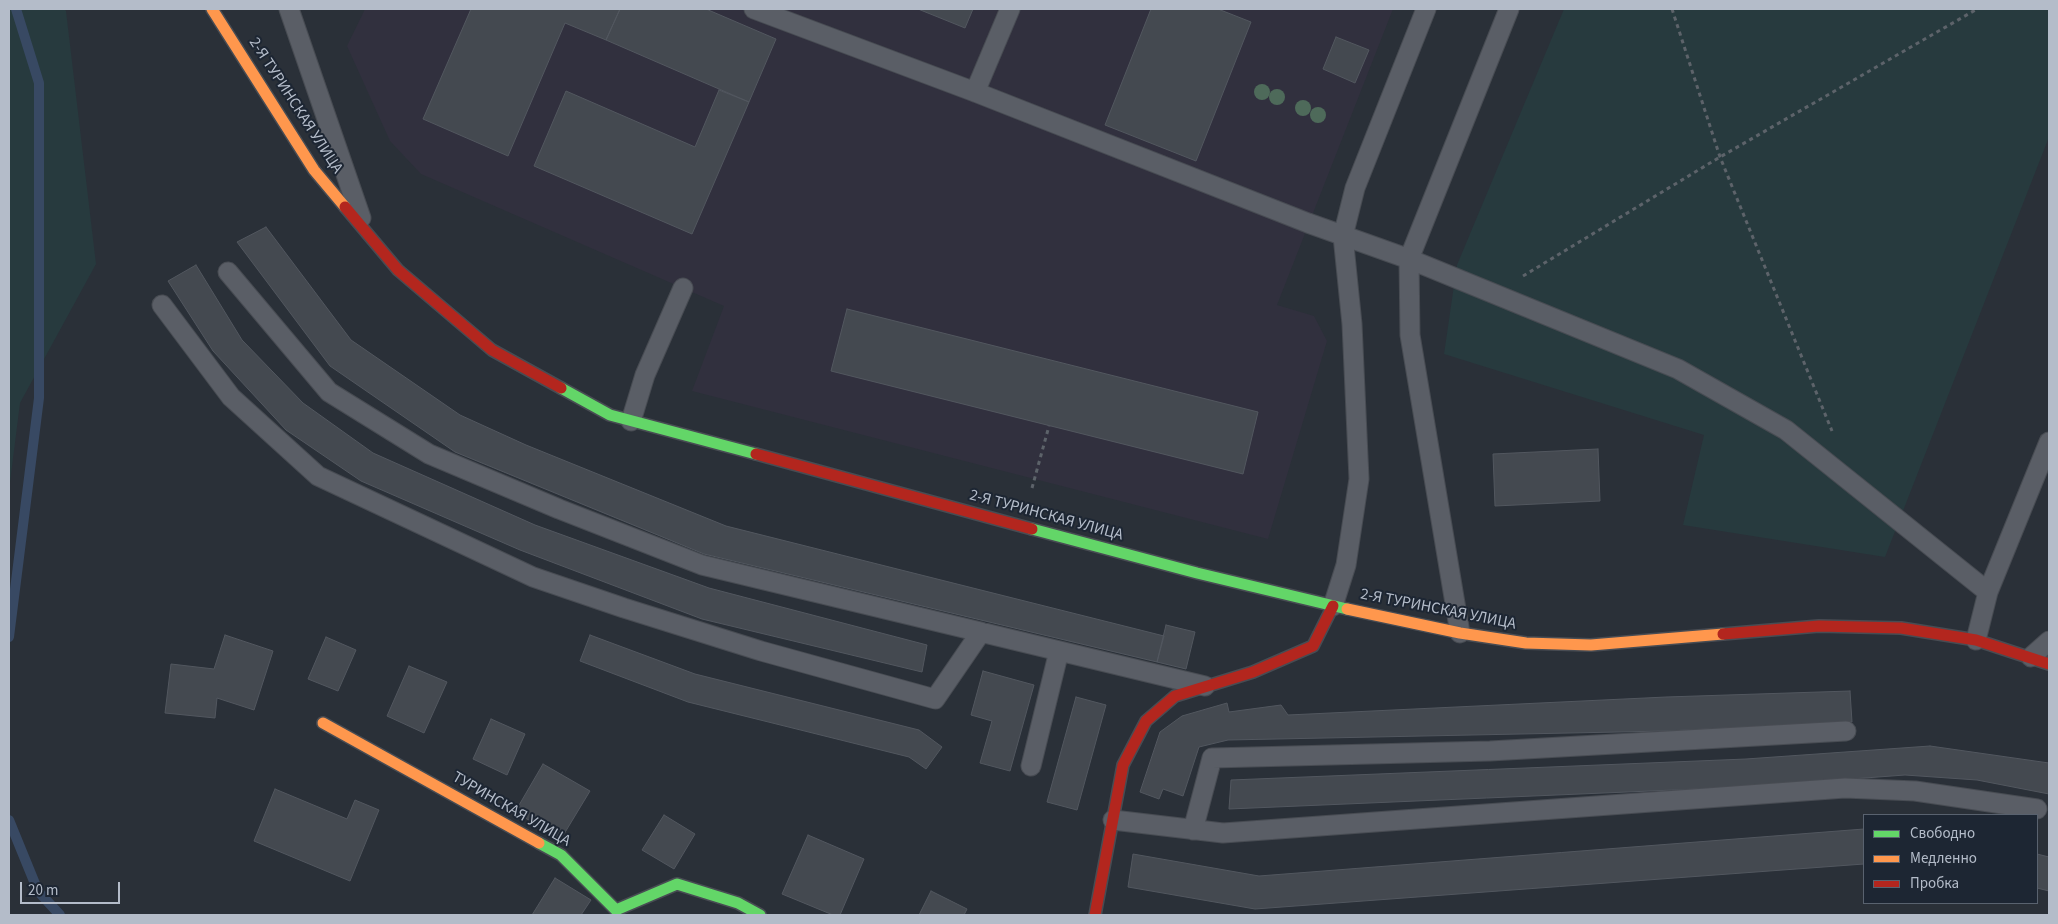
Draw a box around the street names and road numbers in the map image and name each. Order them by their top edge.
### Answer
street label: 2-Я ТУРИНСКАЯ УЛИЦА [244,34,346,178]
street label: 2-Я ТУРИНСКАЯ УЛИЦА [967,486,1125,546]
street label: 2-Я ТУРИНСКАЯ УЛИЦА [1358,585,1518,635]
street label: ТУРИНСКАЯ УЛИЦА [449,768,573,852]

